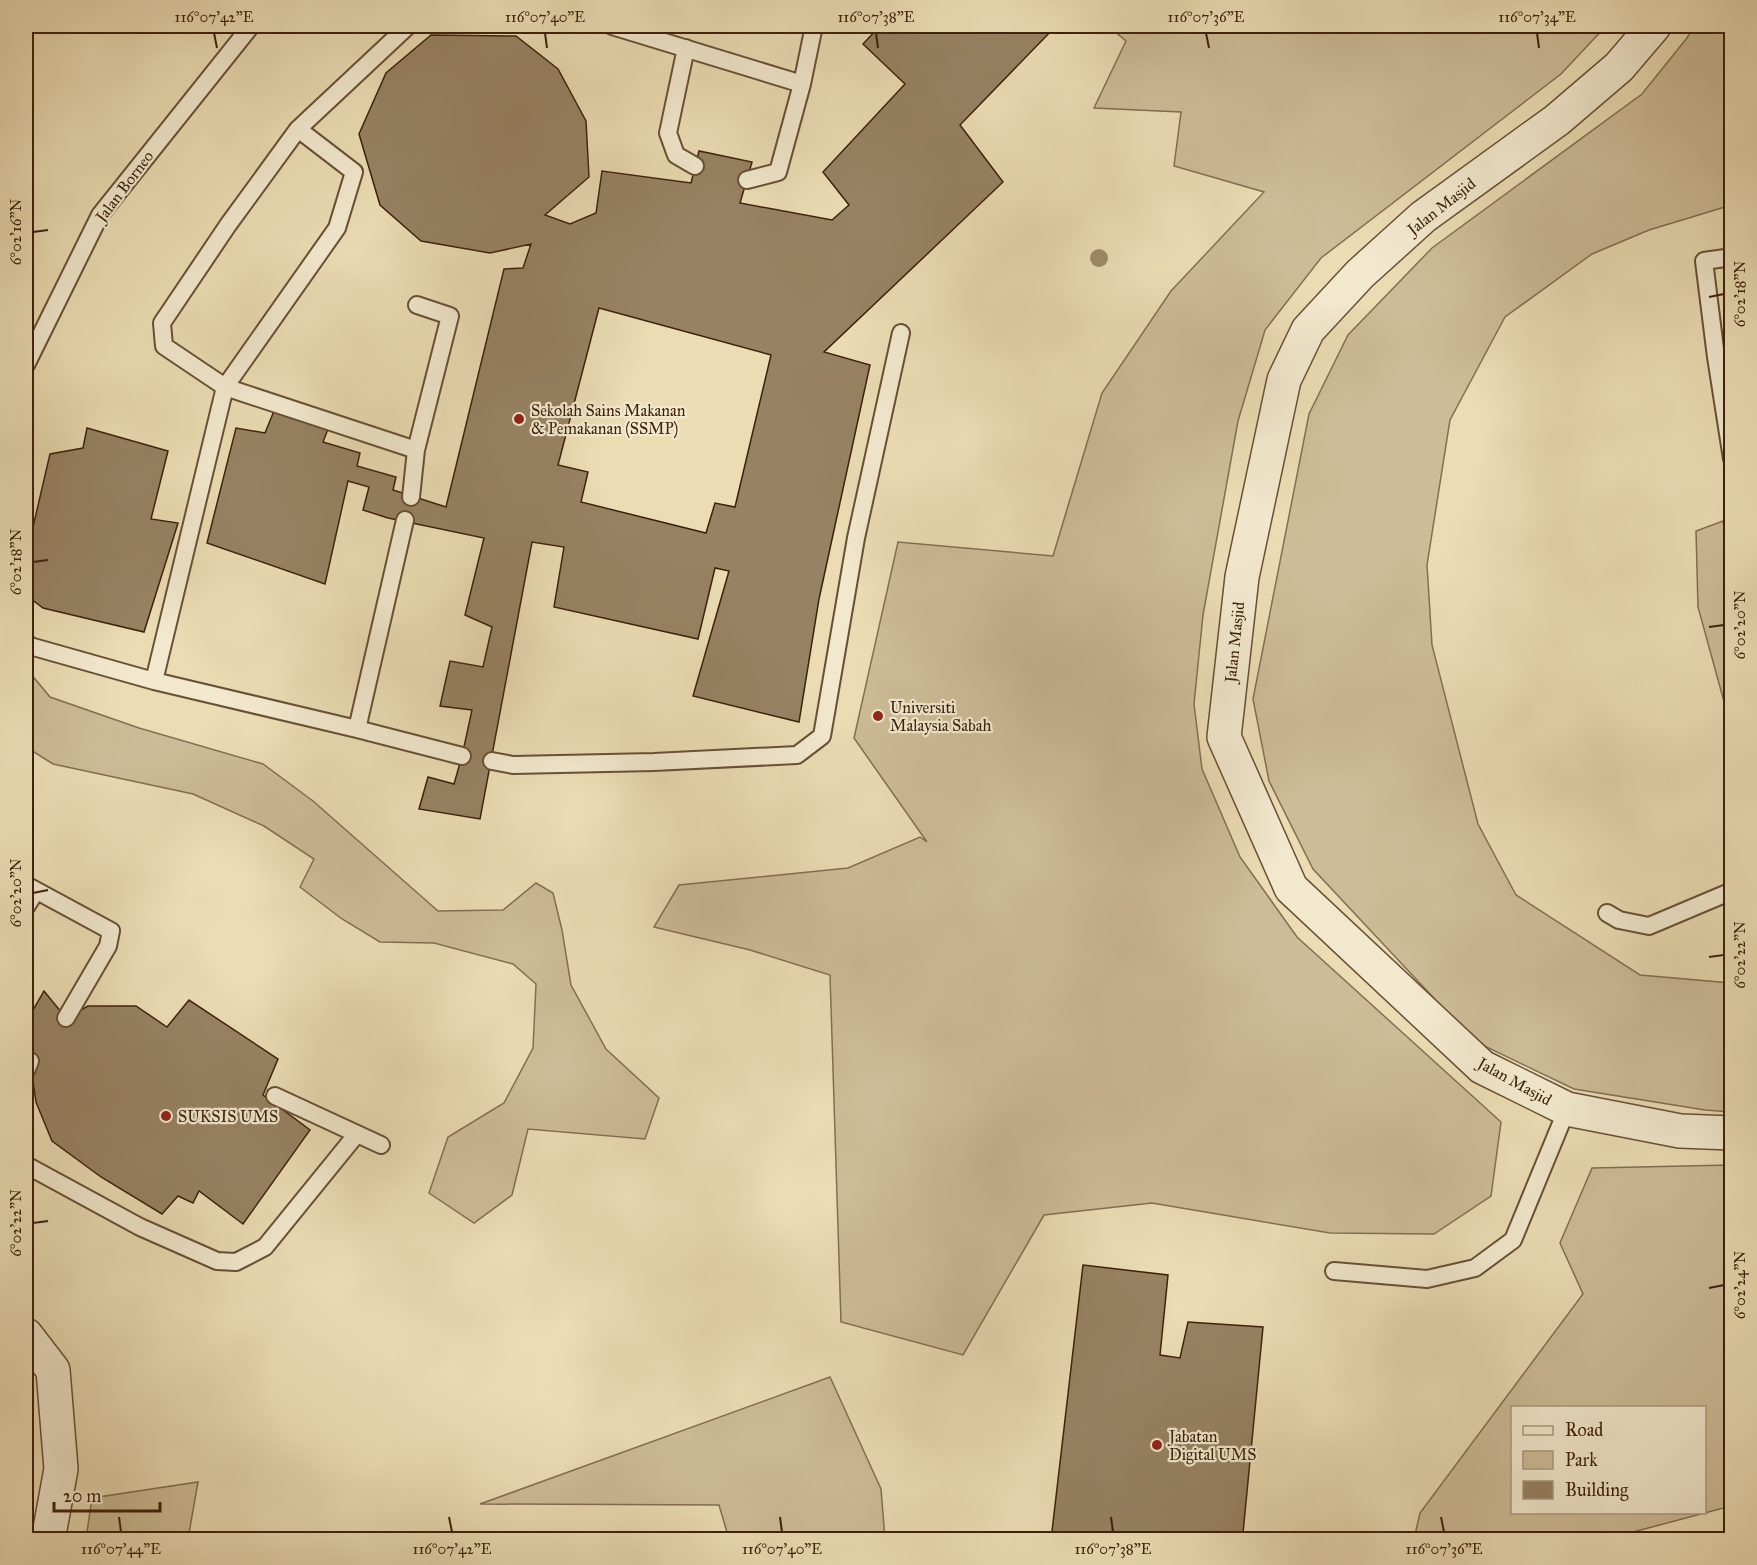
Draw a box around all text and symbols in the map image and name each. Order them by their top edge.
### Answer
text: 116°07'42"E [175,8,254,26]
text: 116°07'40"E [505,8,585,26]
text: 116°07'38"E [837,8,915,26]
text: 116°07'36"E [1168,8,1245,26]
text: 116°07'34"E [1498,8,1576,26]
street label: Jalan Borneo [90,147,158,228]
street label: Jalan Masjid [1402,174,1480,241]
text: 6°02'16"N [7,199,25,265]
text: 6°02'18"N [1731,260,1749,327]
place label: Sekolah Sains Makanan & Pemakanan (SSMP) [531,401,686,439]
marker: Sekolah Sains Makanan & Pemakanan (SSMP) [512,412,526,426]
text: 6°02'18"N [7,528,25,595]
text: 6°02'20"N [1731,590,1749,659]
street label: Jalan Masjid [1221,601,1249,686]
place label: Universiti Malaysia Sabah [890,698,992,735]
marker: Universiti Malaysia Sabah [871,709,885,723]
text: 6°02'20"N [7,858,25,927]
text: 6°02'22"N [1731,921,1749,989]
street label: Jalan Masjid [1472,1052,1555,1110]
place label: SUKSIS UMS [178,1107,278,1126]
marker: SUKSIS UMS [159,1109,173,1123]
text: 6°02'22"N [7,1189,25,1257]
text: 6°02'24"N [1731,1251,1749,1319]
legend [1511,1406,1706,1514]
text: Road [1565,1419,1603,1441]
place label: Jabatan Digital UMS [1167,1427,1256,1465]
marker: Jabatan Digital UMS [1150,1438,1164,1452]
text: Park [1565,1449,1598,1471]
scale bar [54,1475,160,1513]
text: Building [1565,1479,1629,1502]
text: 20 m [63,1485,101,1507]
text: 116°07'44"E [81,1540,161,1558]
text: 116°07'42"E [413,1540,492,1558]
text: 116°07'40"E [742,1540,822,1558]
text: 116°07'38"E [1074,1540,1152,1558]
text: 116°07'36"E [1406,1540,1483,1558]

